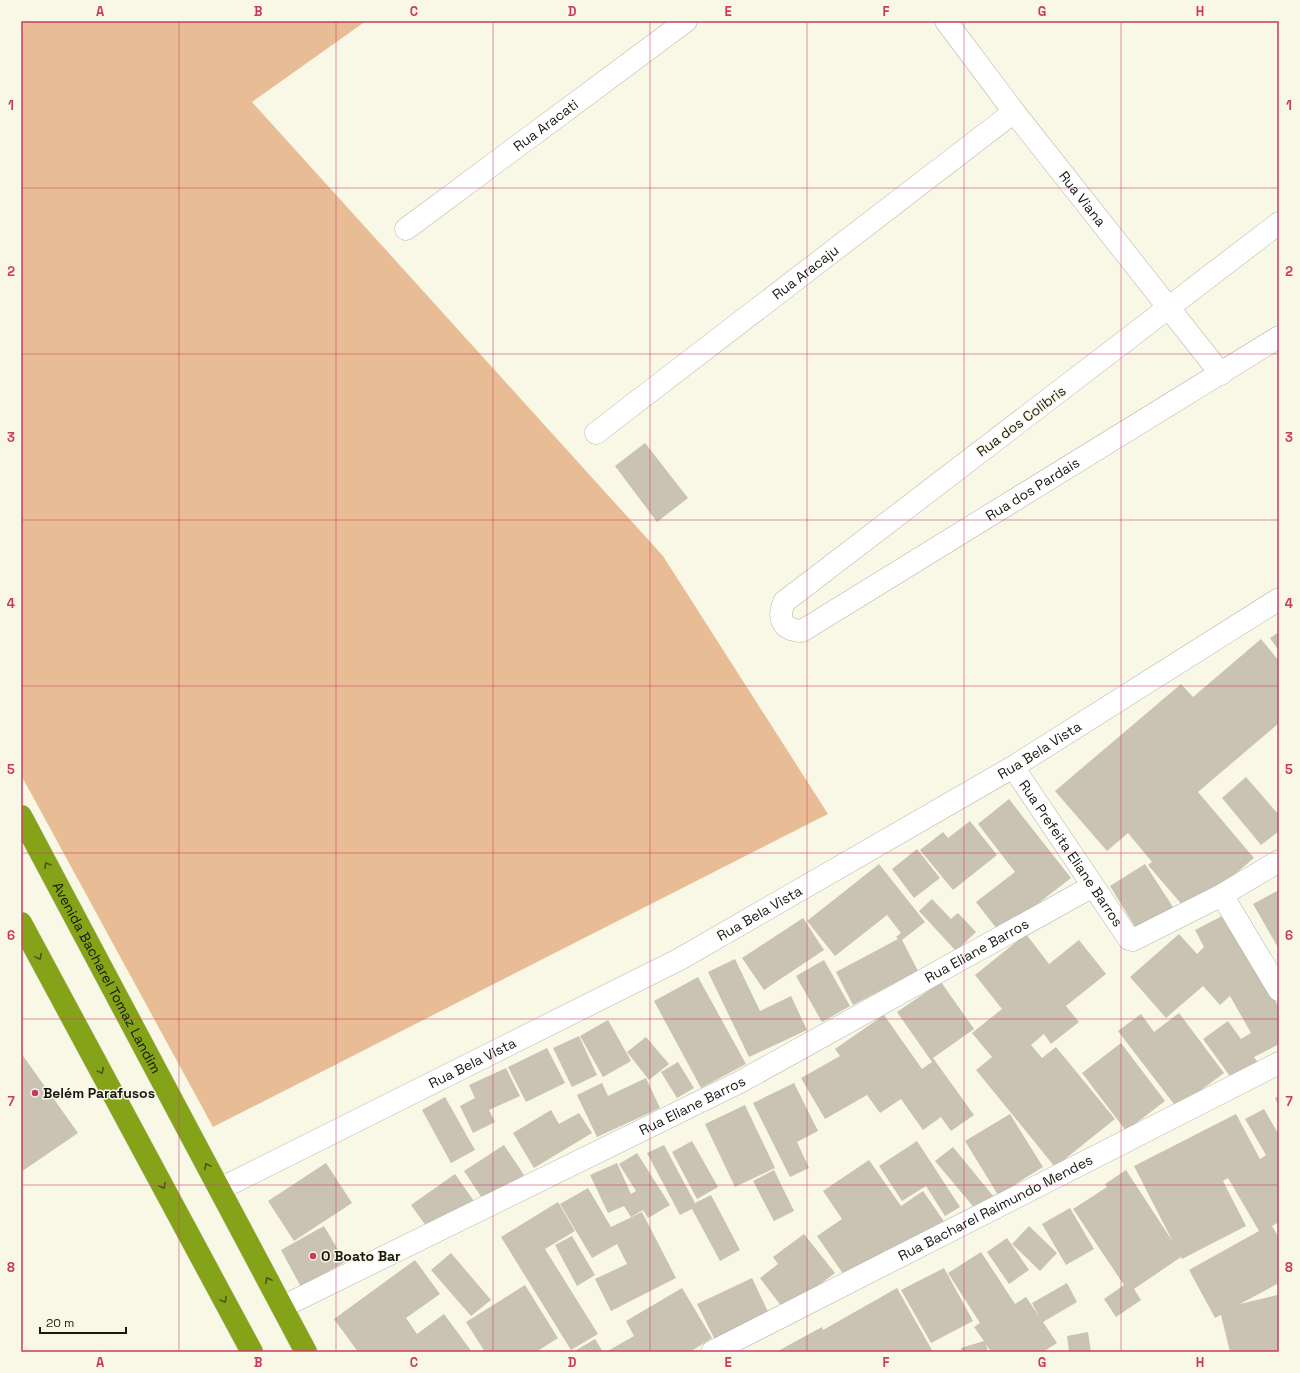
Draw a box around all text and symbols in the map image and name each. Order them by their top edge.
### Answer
text: A [96,3,105,20]
text: B [254,3,263,20]
text: C [410,3,418,20]
text: D [568,3,577,20]
text: E [724,3,732,20]
text: F [883,3,890,20]
text: G [1038,3,1046,20]
text: H [1196,3,1204,20]
street label: Rua Aracati [510,95,582,155]
text: 1 [8,97,14,114]
text: 1 [1286,97,1292,114]
street label: Rua Viana [1055,167,1110,230]
street label: Rua Aracaju [769,241,842,303]
text: 2 [7,263,15,280]
text: 2 [1285,263,1293,280]
street label: Rua dos Colibris [973,382,1069,460]
text: 3 [7,429,15,446]
text: 3 [1285,429,1293,446]
street label: Rua dos Pardais [982,453,1083,525]
text: 4 [7,595,15,612]
text: 4 [1285,595,1293,612]
street label: Rua Bela Vista [994,717,1085,783]
text: 5 [7,761,15,778]
text: 5 [1285,761,1293,778]
street label: Rua Prefeita Eliane Barros [1015,776,1127,930]
one-way arrow [45,862,52,870]
street label: Avenida Bacharel Tomaz Landim [49,879,165,1076]
street label: Rua Bela Vista [714,882,805,945]
street label: Rua Eliane Barros [922,915,1032,987]
text: 6 [7,927,15,944]
text: 6 [1285,927,1293,944]
one-way arrow [35,953,42,960]
street label: Rua Bela Vista [426,1034,519,1092]
one-way arrow [96,1067,104,1075]
street label: Rua Eliane Barros [636,1072,749,1139]
place label: Belém Parafusos [43,1084,155,1102]
marker: Belém Parafusos [30,1088,40,1098]
text: 7 [7,1093,15,1110]
text: 7 [1285,1093,1293,1110]
street label: Rua Bacharel Raimundo Mendes [895,1151,1096,1265]
one-way arrow [204,1162,212,1170]
one-way arrow [158,1182,165,1189]
place label: O Boato Bar [321,1247,401,1265]
marker: O Boato Bar [308,1251,318,1261]
text: 8 [7,1259,15,1276]
text: 8 [1285,1259,1293,1276]
one-way arrow [265,1277,273,1285]
one-way arrow [220,1296,227,1303]
scale bar [40,1309,126,1335]
text: 20 m [46,1315,74,1331]
text: A [96,1354,105,1371]
text: B [254,1354,263,1371]
text: C [410,1354,418,1371]
text: D [568,1354,577,1371]
text: E [724,1354,732,1371]
text: F [883,1354,890,1371]
text: G [1038,1354,1046,1371]
text: H [1196,1354,1204,1371]

